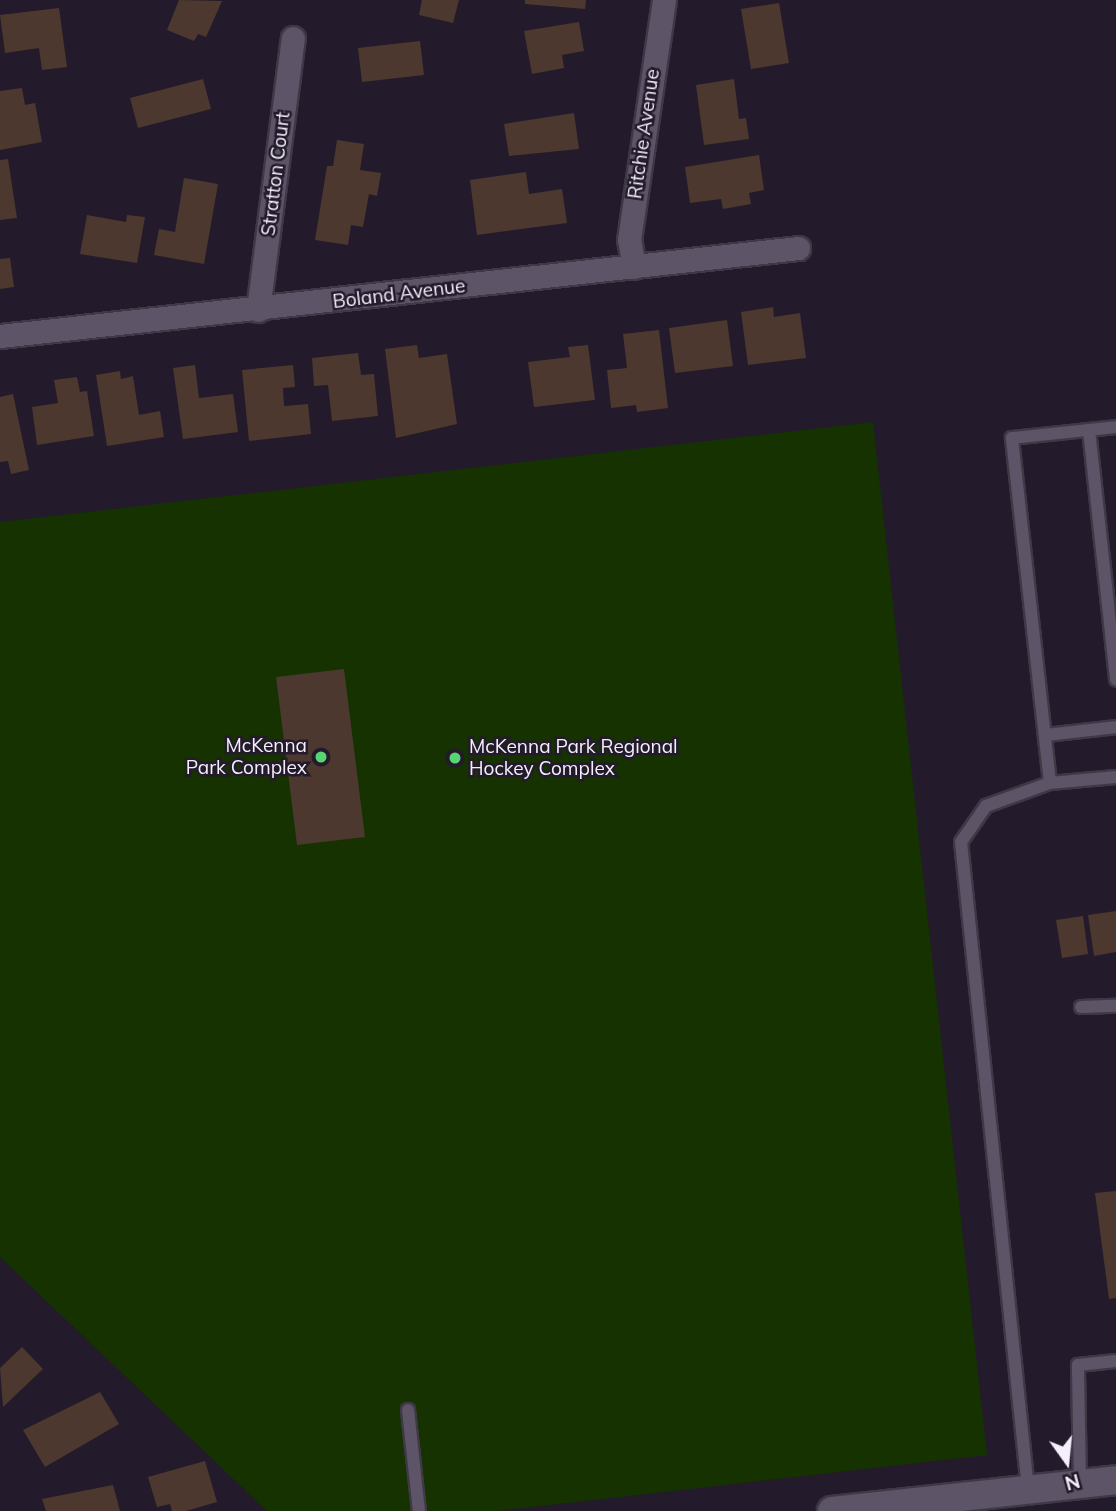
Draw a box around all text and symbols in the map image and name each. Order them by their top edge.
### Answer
street label: Ritchie Avenue [624,68,664,200]
street label: Stratton Court [257,111,295,237]
street label: Boland Avenue [331,275,467,313]
place label: McKenna Park Complex [186,735,307,779]
place label: McKenna Park Regional Hockey Complex [469,736,678,780]
marker: McKenna Park Complex [313,749,329,765]
marker: McKenna Park Regional Hockey Complex [447,750,463,766]
north arrow [1032,1427,1102,1497]
text: N [1062,1469,1082,1496]

